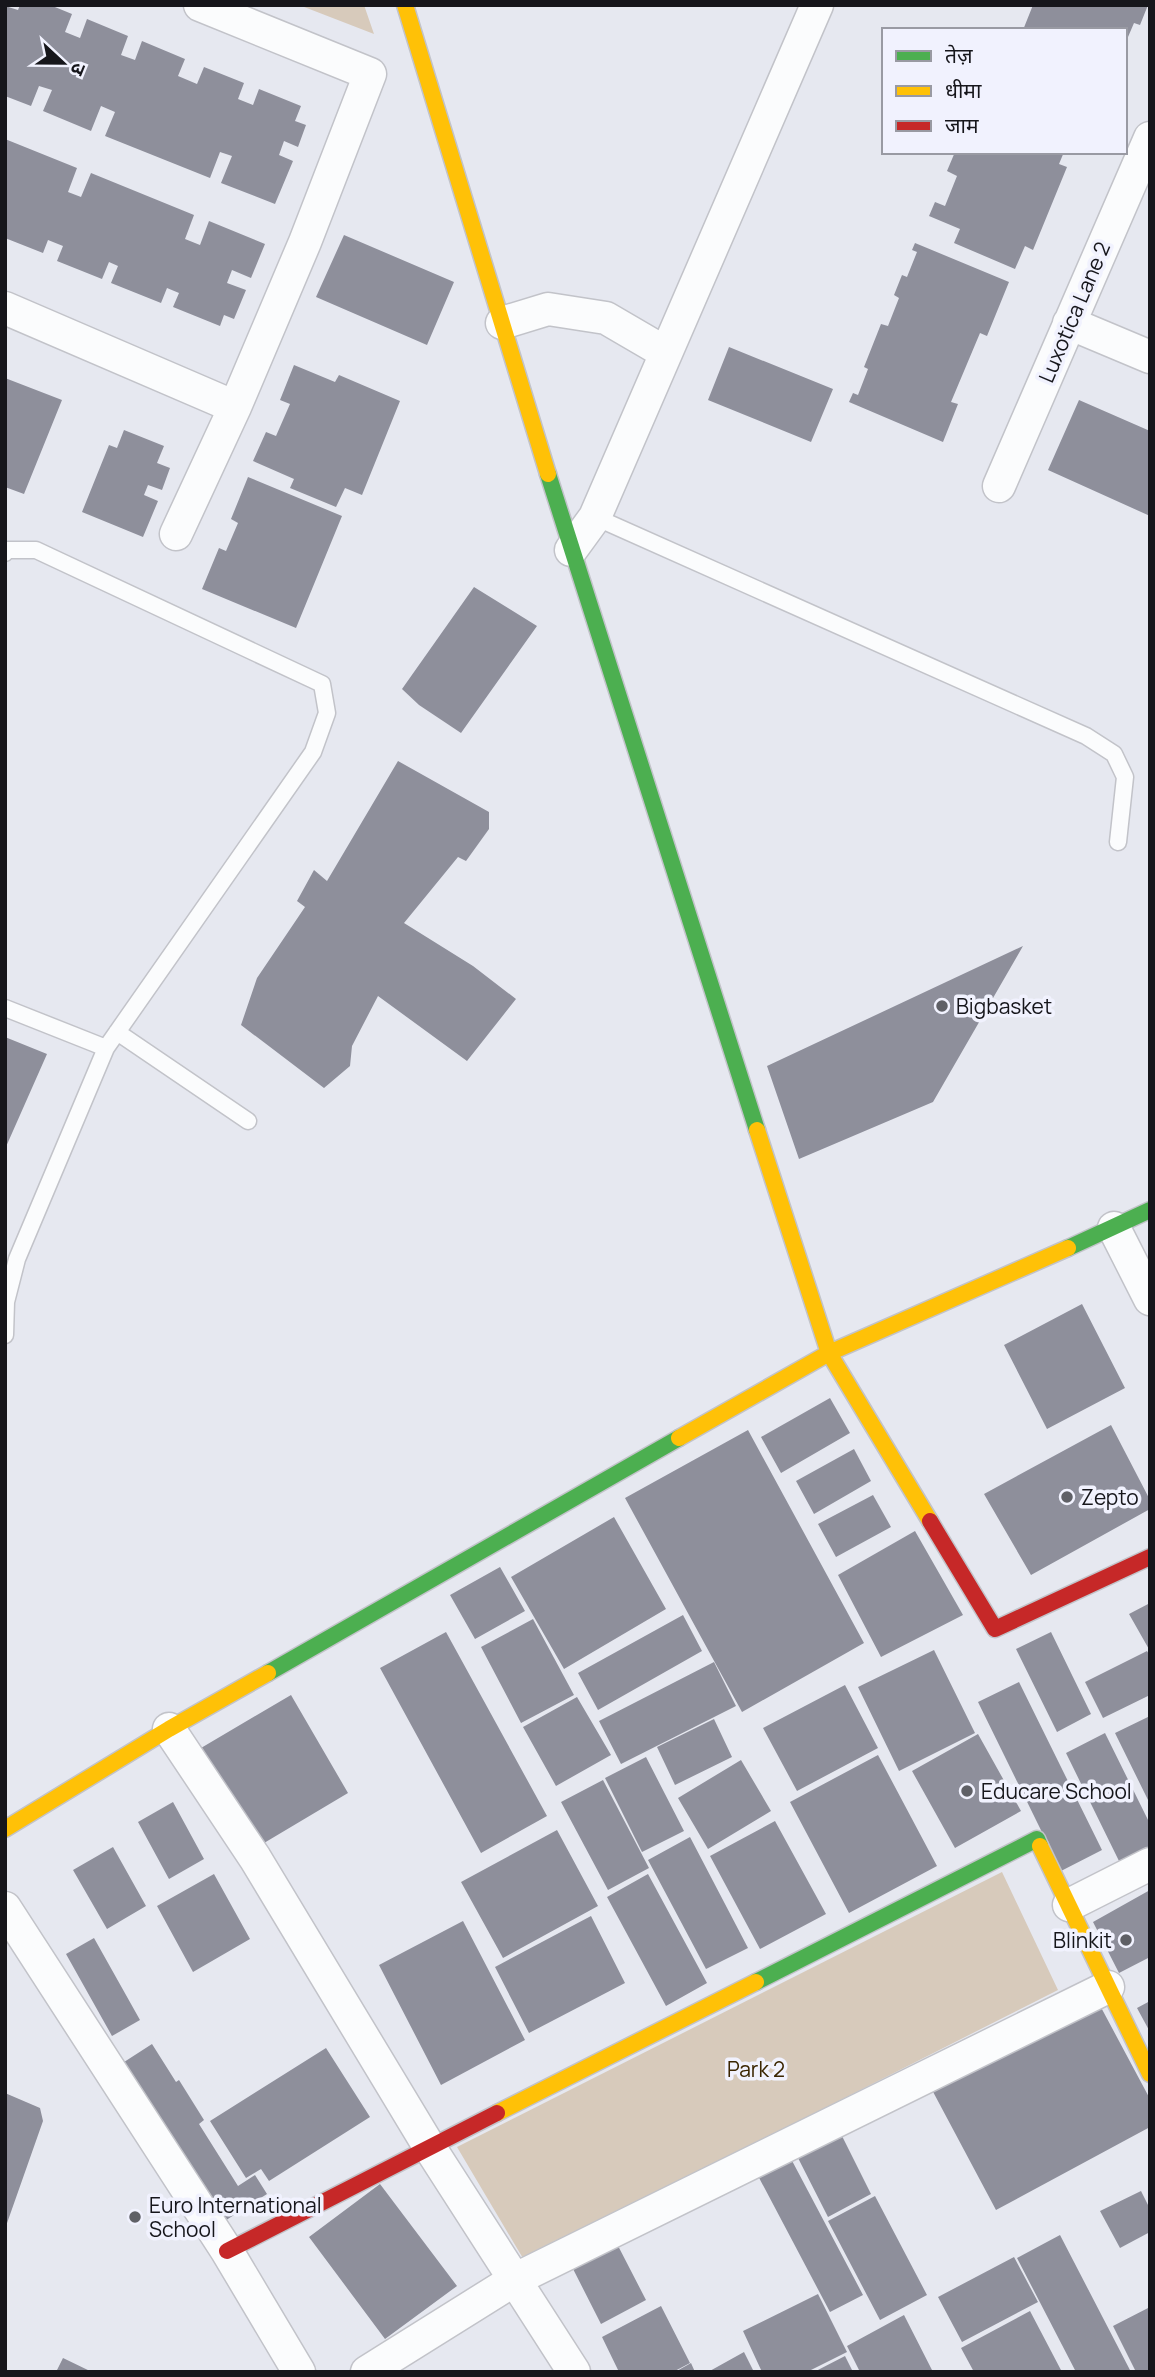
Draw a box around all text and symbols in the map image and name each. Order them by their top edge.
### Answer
north arrow [28,28,98,98]
legend [882,28,1127,154]
text: तेज़ [945,41,973,69]
text: उ [64,59,93,80]
text: धीमा [945,76,982,104]
text: जाम [945,111,979,139]
street label: Luxotica Lane 2 [1032,237,1116,387]
place label: Bigbasket [956,992,1052,1020]
marker: Bigbasket [934,998,950,1014]
place label: Zepto [1081,1483,1139,1511]
marker: Zepto [1059,1489,1075,1505]
place label: Educare School [981,1777,1132,1805]
marker: Educare School [959,1783,975,1799]
place label: Blinkit [1053,1926,1112,1954]
marker: Blinkit [1118,1932,1134,1948]
park label: Park 2 [727,2055,785,2083]
place label: Euro International School [149,2191,322,2243]
marker: Euro International School [127,2209,143,2225]

